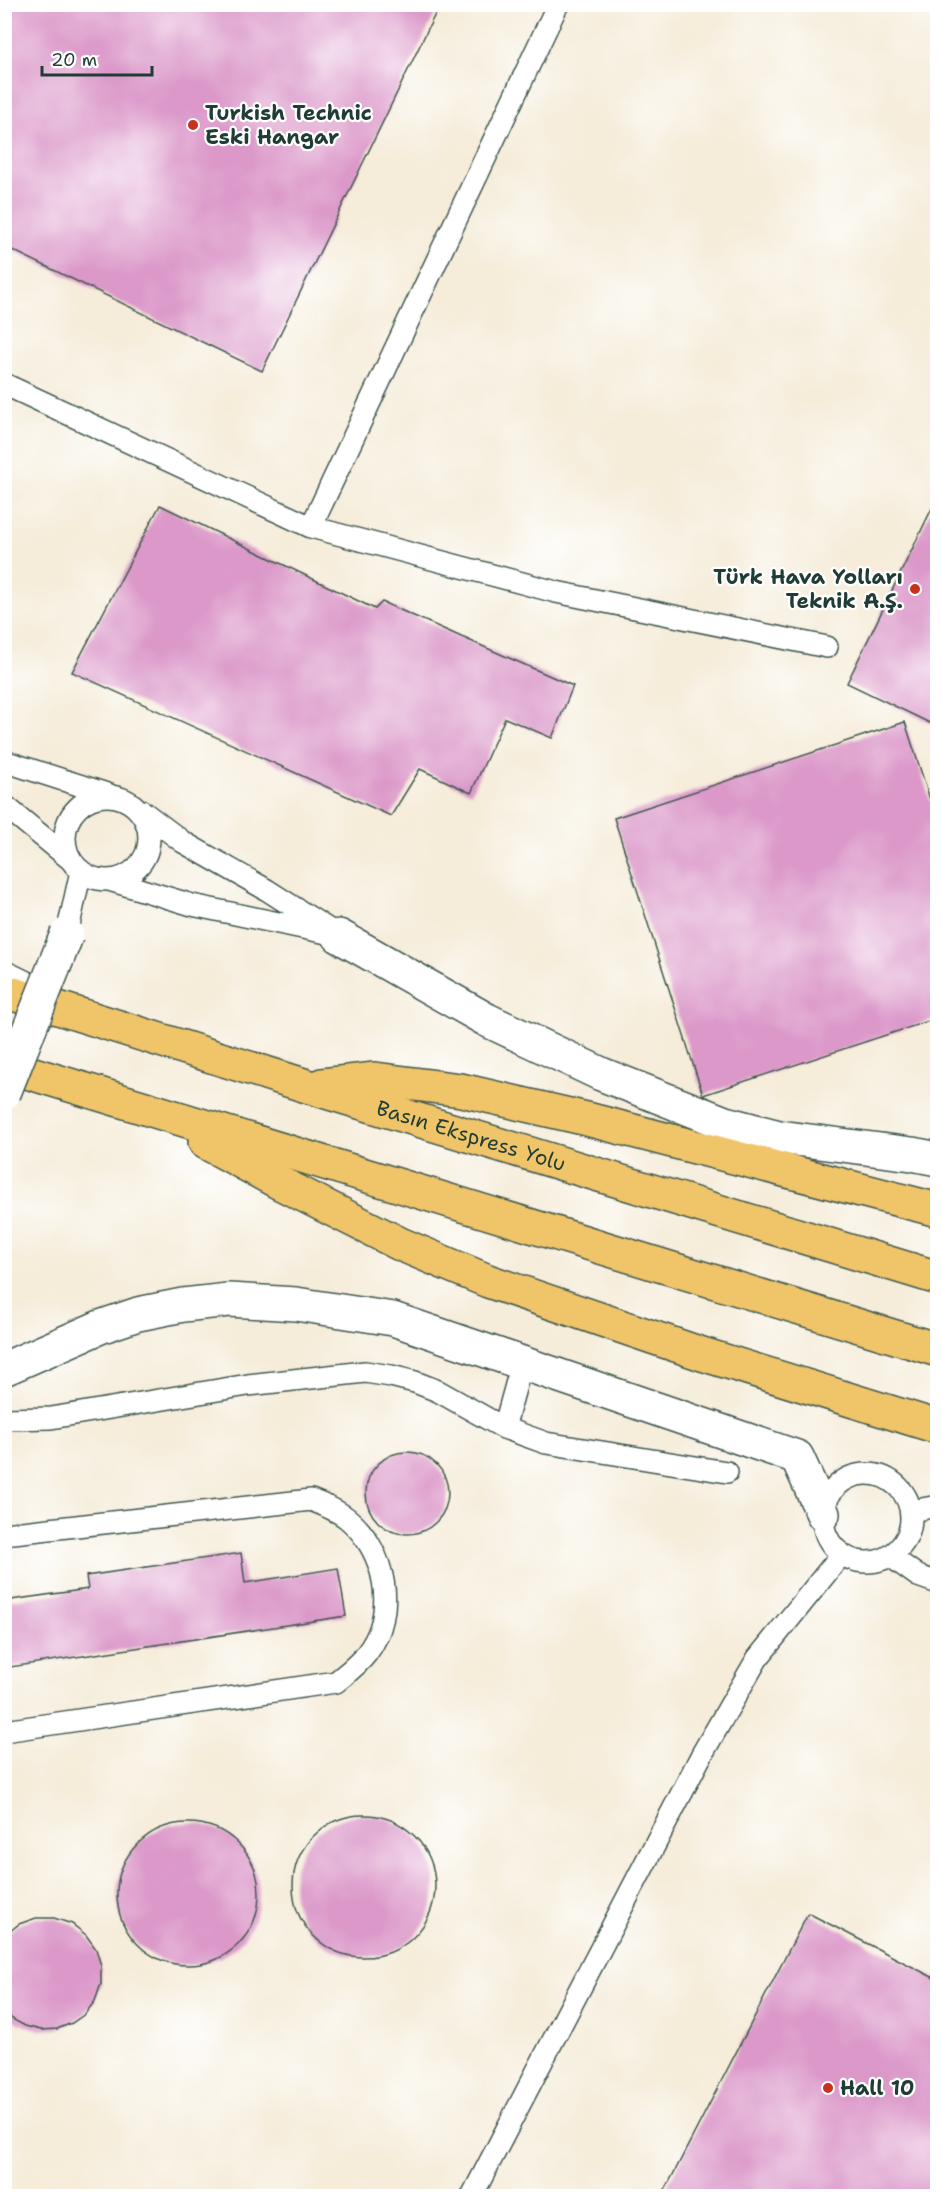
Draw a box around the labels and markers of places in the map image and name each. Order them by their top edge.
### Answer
place label: Turkish Technic Eski Hangar [205,99,372,151]
marker: Turkish Technic Eski Hangar [186,118,200,132]
place label: Türk Hava Yolları Teknik A.Ş. [713,563,903,615]
marker: Türk Hava Yolları Teknik A.Ş. [908,582,922,596]
place label: Hall 10 [840,2074,914,2102]
marker: Hall 10 [821,2081,835,2095]

